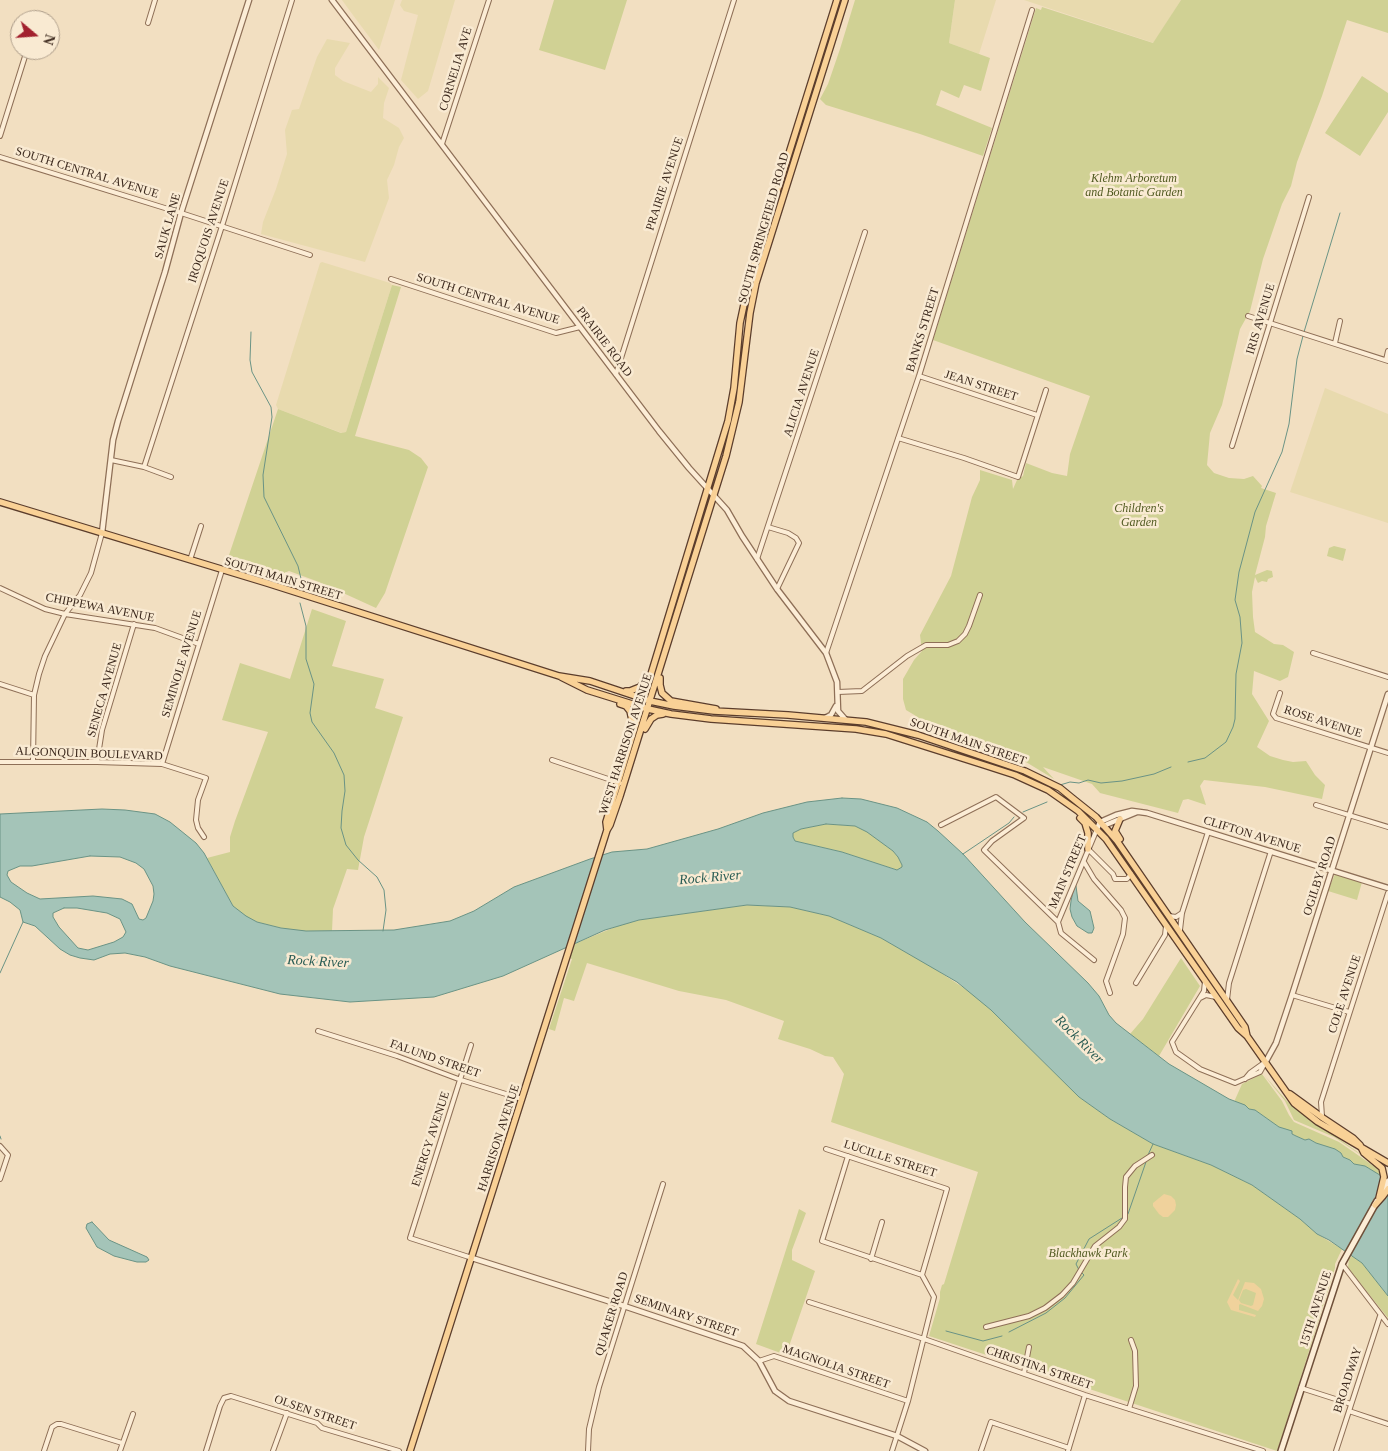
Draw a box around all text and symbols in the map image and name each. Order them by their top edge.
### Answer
north arrow [10,10,60,60]
street label: CORNELIA AVE [436,25,476,113]
text: N [40,32,57,47]
street label: PRAIRIE AVENUE [643,135,687,233]
street label: SOUTH CENTRAL AVENUE [14,144,160,202]
street label: SOUTH SPRINGFIELD ROAD [735,151,793,305]
park label: Klehm Arboretum and Botanic Garden [1085,172,1183,200]
street label: IROQUOIS AVENUE [185,177,233,285]
street label: SAUK LANE [152,191,184,261]
street label: SOUTH CENTRAL AVENUE [415,270,561,328]
street label: IRIS AVENUE [1243,282,1279,356]
street label: BANKS STREET [903,286,943,374]
street label: PRAIRIE ROAD [573,304,635,380]
street label: ALICIA AVENUE [781,347,823,439]
street label: JEAN STREET [942,367,1020,405]
park label: Children's Garden [1114,502,1164,530]
street label: SOUTH MAIN STREET [223,554,343,604]
street label: CHIPPEWA AVENUE [44,590,156,626]
street label: SEMINOLE AVENUE [159,609,205,719]
street label: SENECA AVENUE [85,641,125,739]
street label: WEST HARRISON AVENUE [596,672,656,816]
street label: ROSE AVENUE [1282,703,1364,741]
street label: SOUTH MAIN STREET [908,715,1028,769]
street label: ALGONQUIN BOULEVARD [15,744,163,764]
street label: CLIFTON AVENUE [1201,813,1303,857]
street label: MAIN STREET [1046,833,1090,911]
street label: OGILBY ROAD [1300,835,1340,917]
water label: Rock River [678,867,742,889]
water label: Rock River [287,952,349,972]
street label: COLE AVENUE [1325,953,1365,1035]
water label: Rock River [1051,1012,1107,1068]
street label: FALUND STREET [388,1037,482,1081]
street label: HARRISON AVENUE [475,1082,523,1194]
street label: ENERGY AVENUE [409,1089,453,1189]
street label: LUCILLE STREET [842,1137,938,1181]
park label: Blackhawk Park [1049,1247,1127,1261]
street label: 15TH AVENUE [1297,1269,1335,1349]
street label: QUAKER ROAD [592,1270,632,1358]
street label: SEMINARY STREET [632,1291,740,1341]
street label: MAGNOLIA STREET [781,1342,891,1392]
street label: CHRISTINA STREET [984,1343,1094,1393]
street label: BROADWAY [1331,1345,1365,1415]
street label: OLSEN STREET [272,1392,358,1434]

